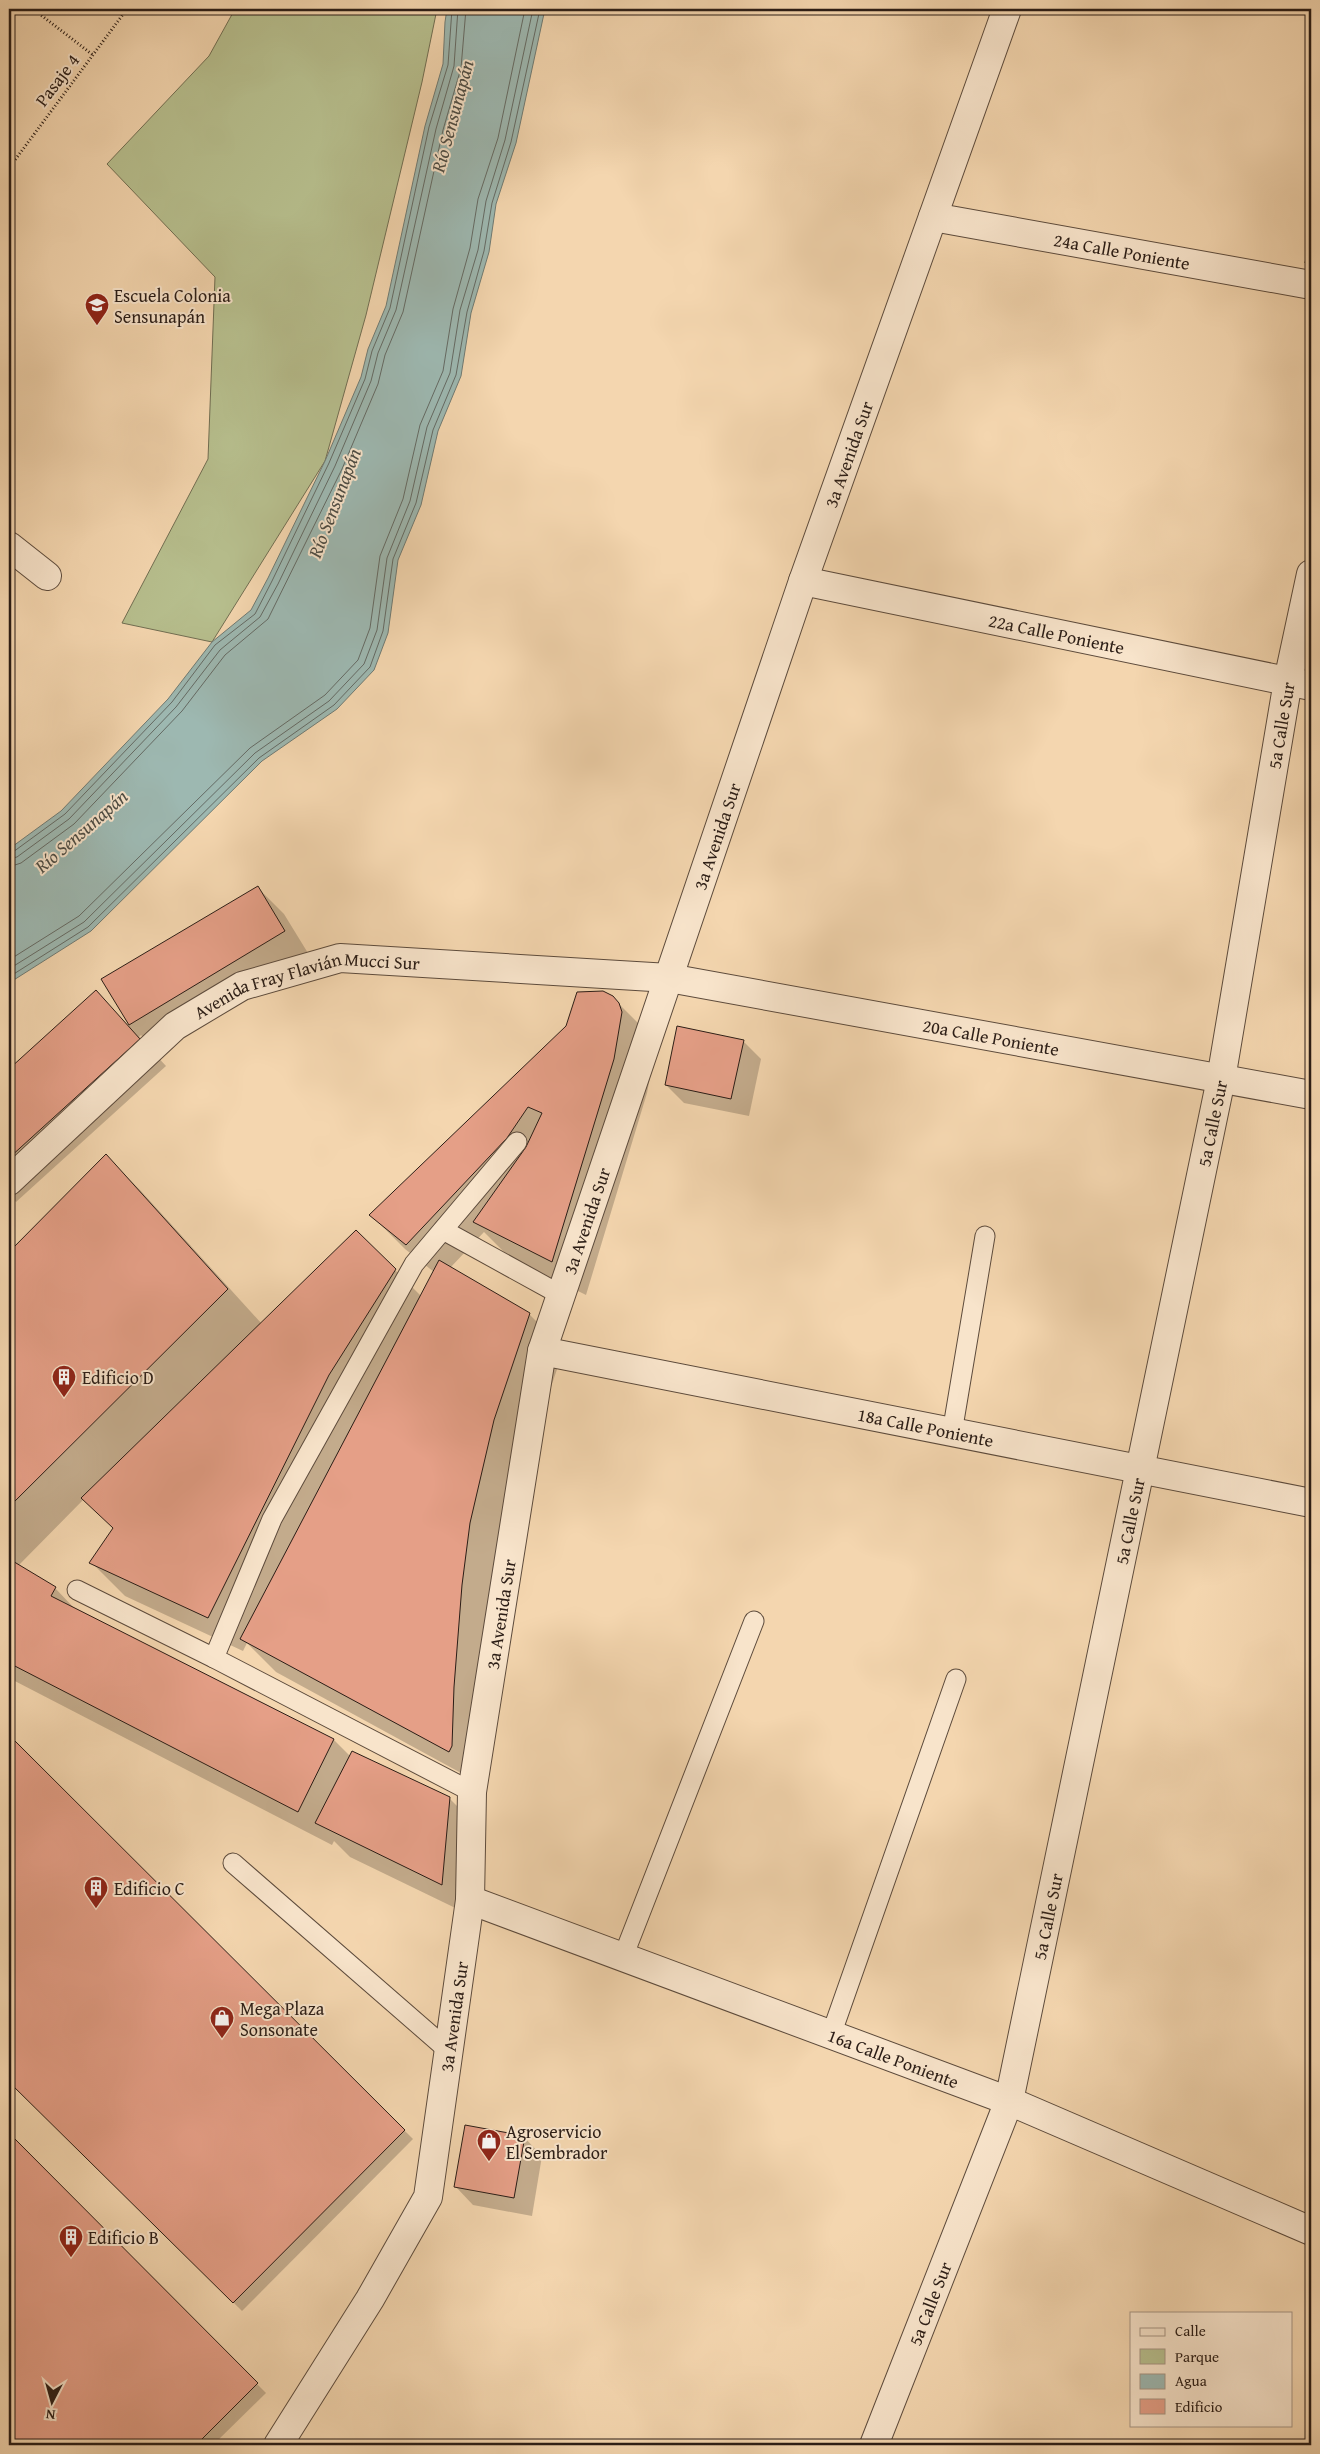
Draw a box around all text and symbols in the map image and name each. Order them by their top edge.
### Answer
street label: Pasaje 4 [28,48,86,112]
water label: Río Sensunapán [423,56,481,176]
street label: 24a Calle Poniente [1052,225,1192,277]
place label: Escuela Colonia Sensunapán [114,282,231,330]
school or university icon: Escuela Colonia Sensunapán [84,292,110,326]
street label: 3a Avenida Sur [817,397,880,511]
water label: Río Sensunapán [300,444,368,563]
street label: 22a Calle Poniente [986,606,1127,661]
street label: 5a Calle Sur [1260,679,1301,771]
street label: 3a Avenida Sur [686,779,747,893]
water label: Río Sensunapán [28,782,134,880]
street label: Avenida Fray Flavián Mucci Sur [189,945,421,1025]
street label: 20a Calle Poniente [921,1011,1061,1062]
street label: 5a Calle Sur [1190,1077,1234,1169]
street label: 3a Avenida Sur [555,1163,617,1278]
building icon: Edificio D [51,1364,77,1398]
place label: Edificio D [82,1364,154,1391]
street label: 18a Calle Poniente [855,1400,996,1453]
street label: 5a Calle Sur [1107,1475,1152,1567]
street label: 3a Avenida Sur [478,1556,522,1671]
street label: 5a Calle Sur [1025,1870,1070,1962]
building icon: Edificio C [83,1875,109,1909]
place label: Edificio C [114,1875,185,1902]
street label: 3a Avenida Sur [432,1959,475,2074]
place label: Mega Plaza Sonsonate [240,1995,325,2043]
shop icon: Mega Plaza Sonsonate [209,2005,235,2039]
street label: 16a Calle Poniente [824,2021,963,2095]
place label: Agroservicio El Sembrador [506,2118,608,2166]
shop icon: Agroservicio El Sembrador [476,2128,502,2162]
building icon: Edificio B [58,2224,84,2258]
place label: Edificio B [88,2224,159,2251]
street label: 5a Calle Sur [901,2257,958,2349]
legend [1130,2312,1292,2426]
text: Calle [1175,2320,1206,2341]
text: Parque [1175,2346,1219,2367]
text: Agua [1175,2370,1207,2391]
north arrow [28,2376,78,2426]
text: Edificio [1175,2396,1223,2417]
text: N [44,2404,56,2425]

